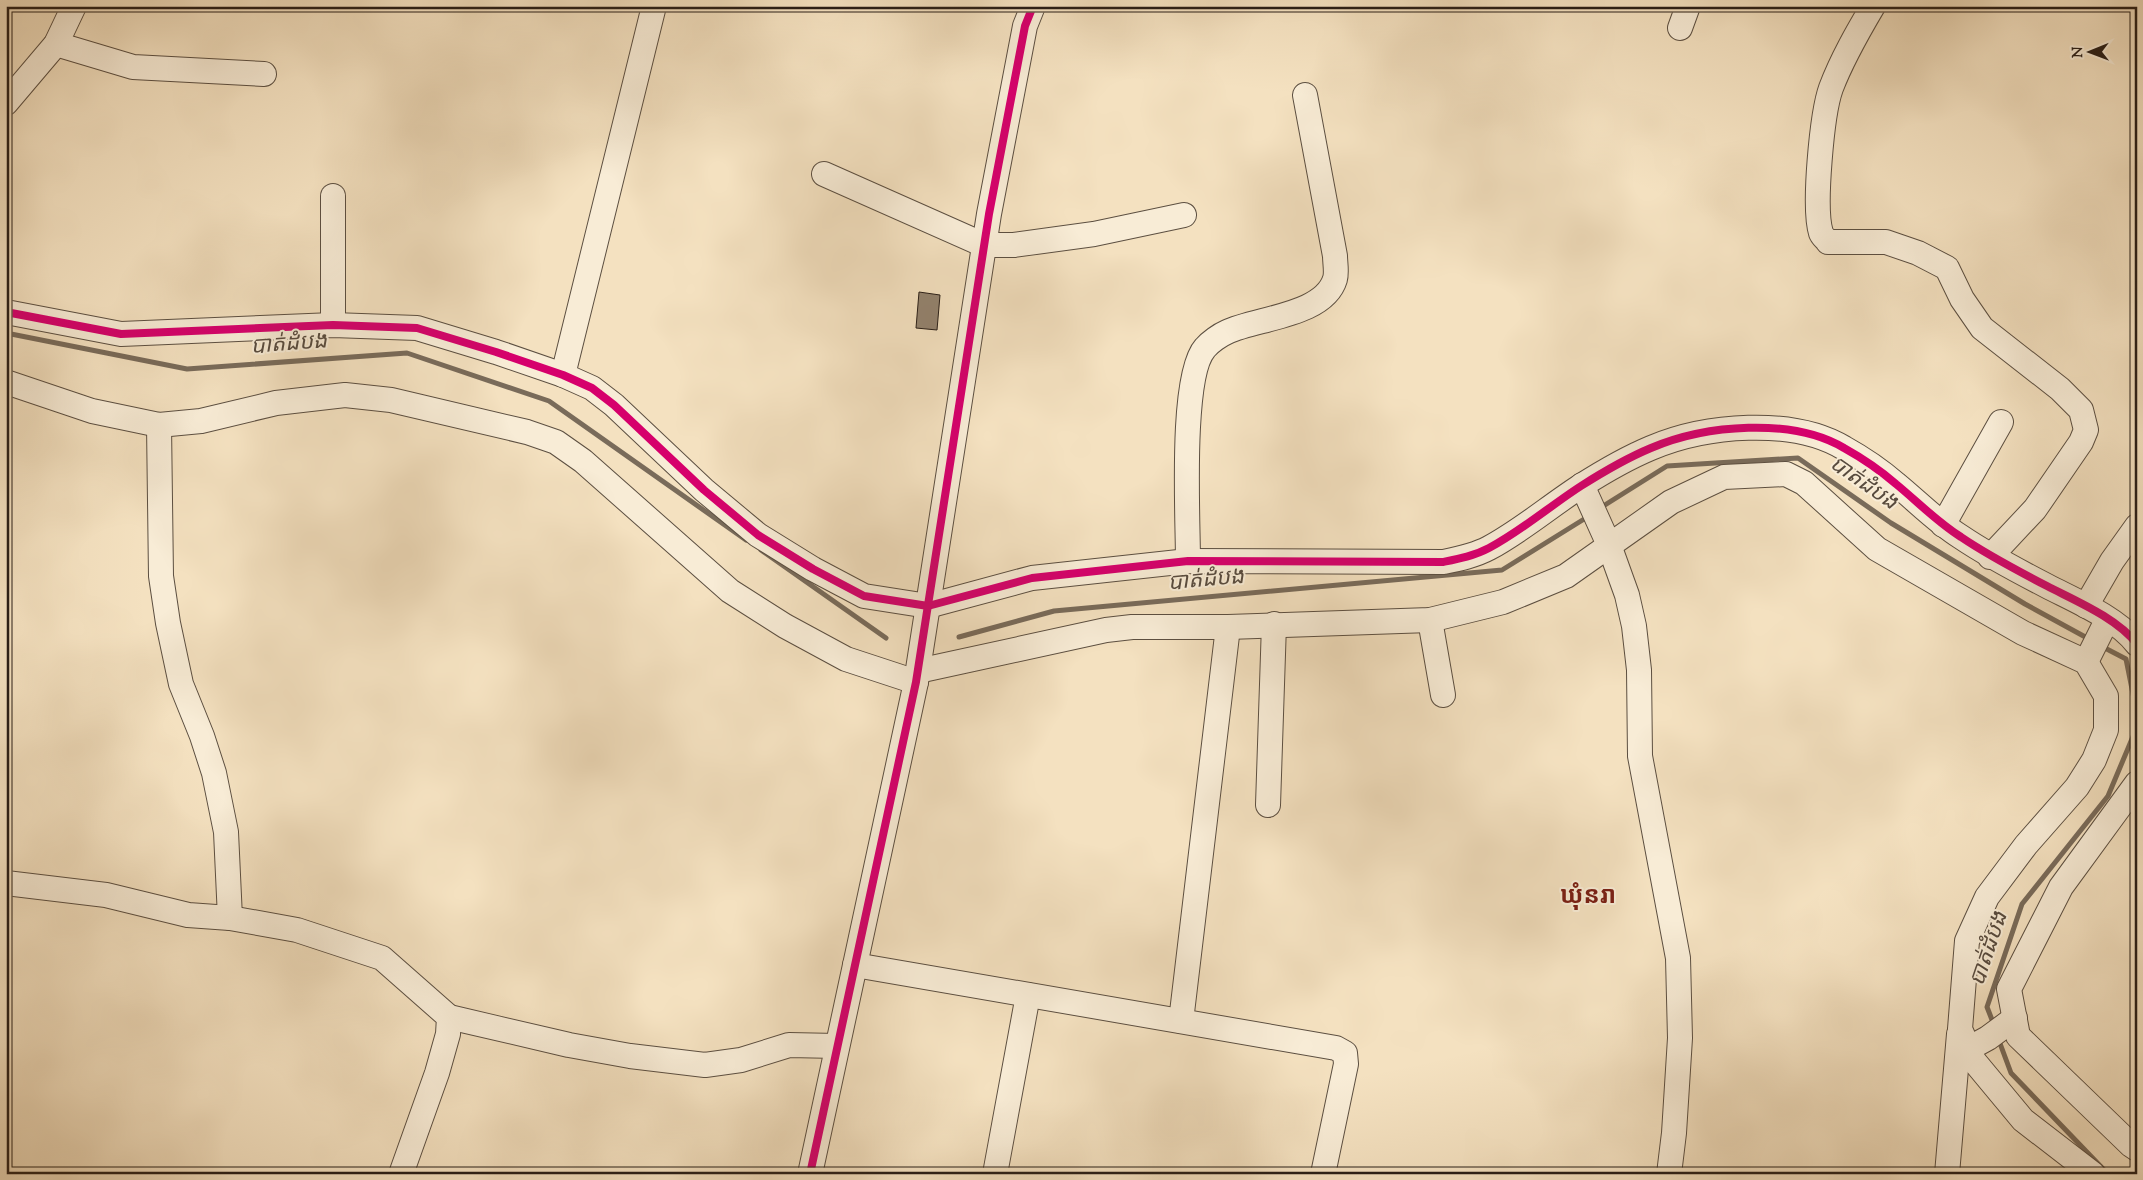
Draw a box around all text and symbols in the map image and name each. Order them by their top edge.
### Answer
north arrow [2066,28,2116,78]
text: N [2069,46,2089,58]
water label: បាត់ដំបង [250,326,328,364]
water label: បាត់ដំបង [1823,449,1903,519]
water label: បាត់ដំបង [1167,562,1245,600]
district label: ឃុំនរា [1560,880,1616,914]
water label: បាត់ដំបង [1962,908,2018,990]

